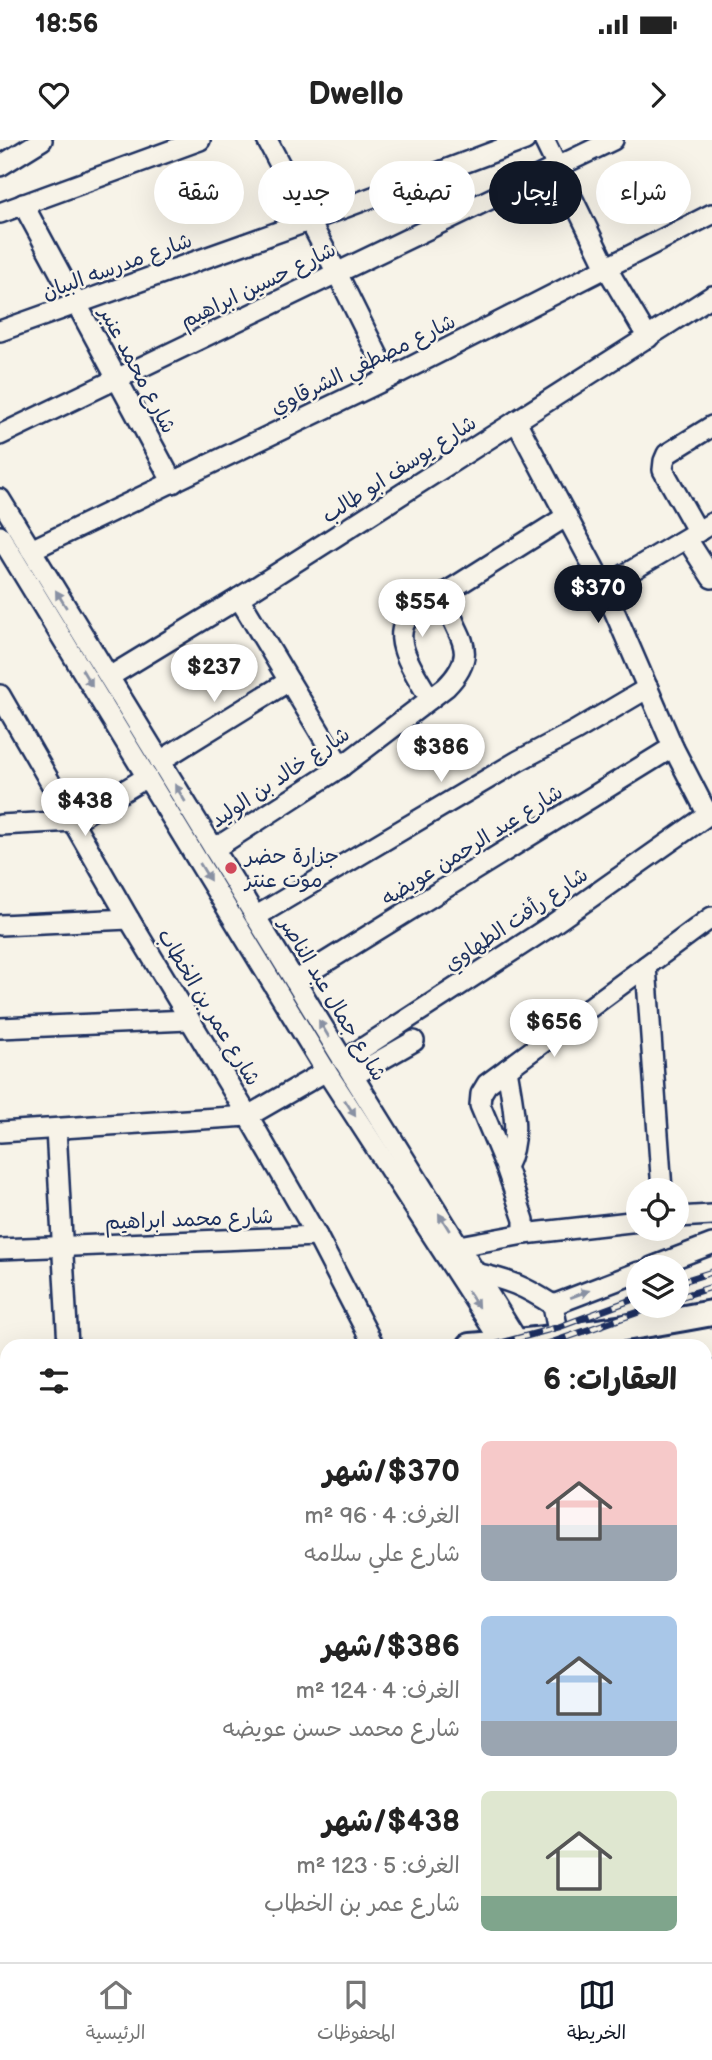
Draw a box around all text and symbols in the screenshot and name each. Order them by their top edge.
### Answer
text: 18:56 [35,9,99,40]
text: Dwello [308,75,404,114]
icon: heart [35,76,73,114]
icon: forward [639,76,677,114]
chip: شقة [154,161,244,224]
chip: جديد [258,161,355,224]
chip: تصفية [369,161,475,224]
chip: إيجار [489,161,582,224]
chip: شراء [596,161,691,224]
street label: شارع مدرسه البيان [39,228,196,307]
street label: شارع حسين ابراهيم [177,237,341,337]
street label: شارع محمد عنبر [91,301,181,438]
street label: شارع مصطفي الشرقاوي [267,309,462,425]
street label: شارع يوسف ابو طالب [317,410,482,530]
pin: $370 [557,566,639,625]
text: $370 [570,574,626,602]
pin: $554 [381,580,463,639]
text: $554 [394,588,450,616]
one-way arrow [55,590,68,609]
pin: $237 [173,644,255,704]
text: $237 [187,653,241,681]
one-way arrow [80,669,93,688]
street label: شارع خالد بن الوليد [206,722,356,835]
pin: $386 [400,724,482,784]
text: $386 [413,733,469,761]
pin: $438 [44,778,126,838]
street label: شارع عبد الرحمن عويضه [377,780,568,913]
one-way arrow [173,784,186,803]
text: $438 [57,787,113,815]
place label: جزارة حضر موت عنتر [243,844,339,893]
marker: جزارة حضر موت عنتر [223,860,239,876]
street label: شارع رأفت الطهاوي [440,862,594,978]
one-way arrow [199,863,212,882]
street label: شارع جمال عبد الناصر [271,911,391,1087]
street label: شارع عمر بن الخطاب [150,924,265,1091]
pin: $656 [513,1000,595,1059]
text: $656 [526,1008,582,1036]
one-way arrow [318,1020,330,1039]
one-way arrow [343,1099,357,1117]
map controls [626,1178,689,1318]
button: locate [626,1178,689,1241]
street label: شارع محمد ابراهيم [104,1204,274,1238]
one-way arrow [438,1213,450,1232]
button: layers [626,1255,689,1318]
one-way arrow [467,1289,480,1309]
one-way arrow [570,1289,591,1300]
icon: filters [35,1362,73,1400]
text: العقارات: 6 [543,1362,677,1398]
text: $370/شهر [323,1454,460,1490]
icon: home [537,1469,621,1553]
text: الغرف: 4 · 96 m² [305,1502,460,1530]
text: شارع علي سلامه [304,1540,460,1568]
text: $386/شهر [322,1629,460,1665]
icon: home [537,1644,621,1728]
text: الغرف: 4 · 124 m² [296,1677,460,1705]
text: شارع محمد حسن عويضه [223,1715,460,1743]
text: $438/شهر [323,1804,460,1840]
icon: home [537,1819,621,1903]
text: الغرف: 5 · 123 m² [297,1852,460,1880]
text: شارع عمر بن الخطاب [264,1890,460,1918]
tab: الرئيسية [86,1976,145,2049]
tab: المحفوظات [317,1976,395,2049]
tab: الخريطة [567,1976,626,2049]

